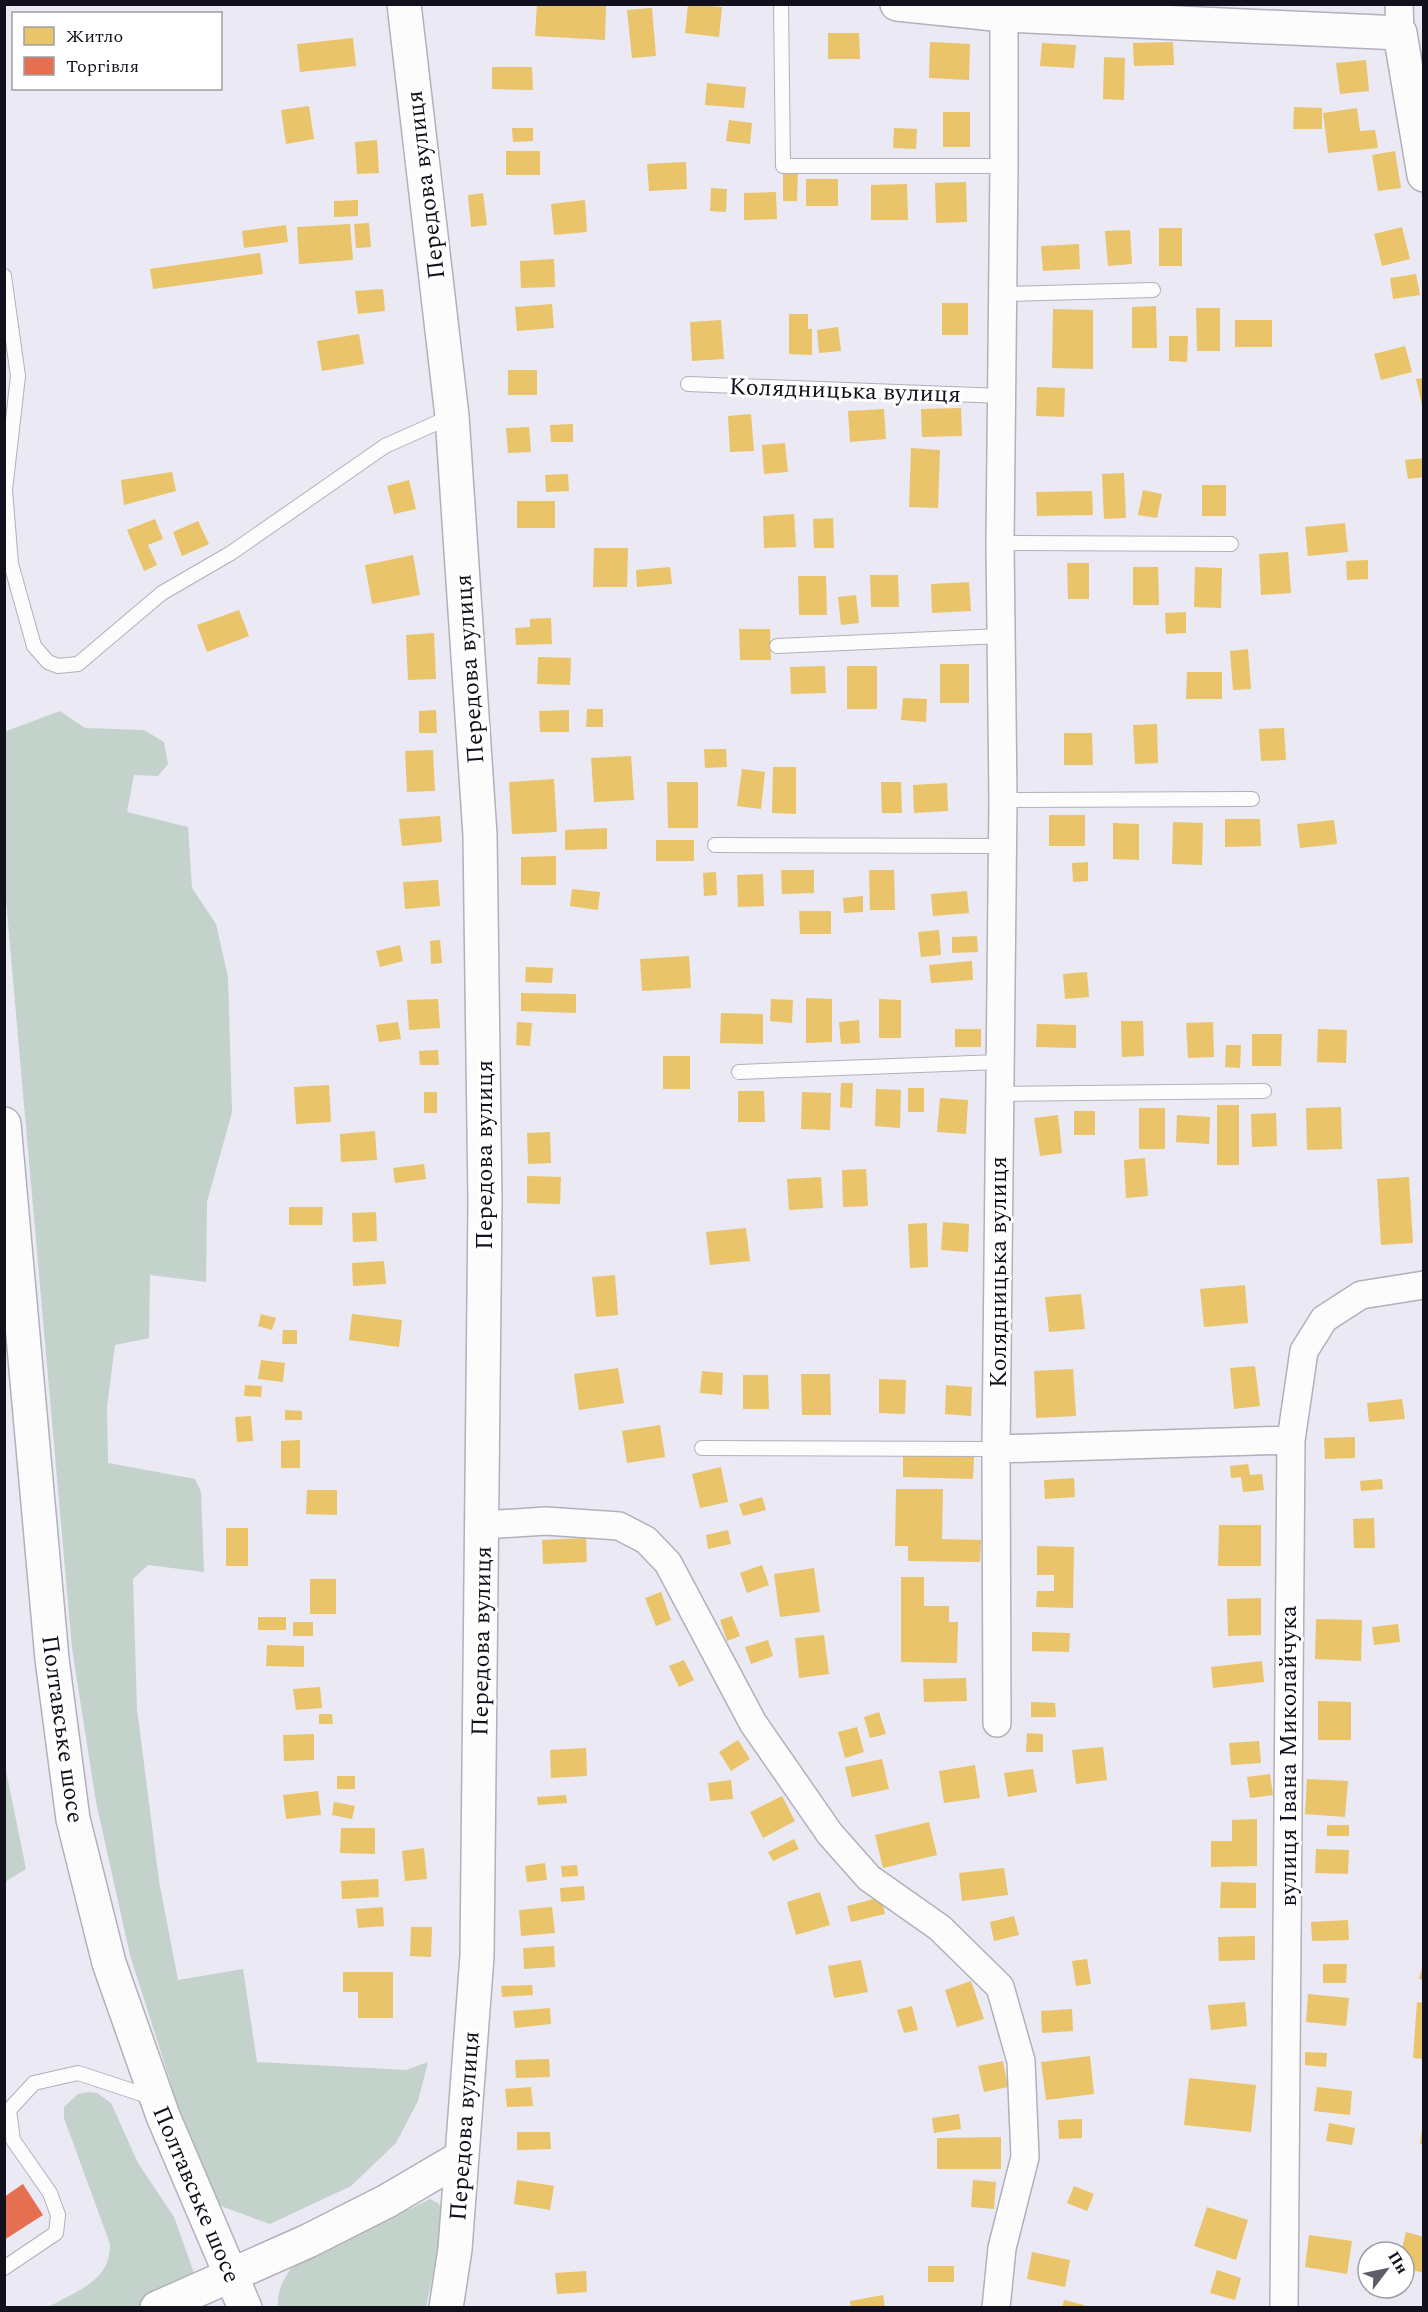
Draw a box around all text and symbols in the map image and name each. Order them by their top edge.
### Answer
legend [12,12,222,90]
text: Житло [66,23,123,50]
text: Торгівля [66,53,139,80]
street label: Передова вулиця [397,88,455,281]
street label: Колядницька вулиця [728,369,961,413]
street label: Передова вулиця [445,573,495,765]
street label: Передова вулиця [467,1060,503,1250]
street label: Колядницька вулиця [981,1156,1017,1388]
street label: Передова вулиця [462,1546,502,1736]
street label: вулиця Івана Миколайчука [1271,1605,1307,1907]
street label: Полтавське шосе [31,1633,93,1825]
street label: Передова вулиця [440,2030,490,2222]
street label: Полтавське шосе [142,2100,250,2289]
north arrow [1356,2240,1416,2300]
text: Пн [1382,2246,1414,2279]

